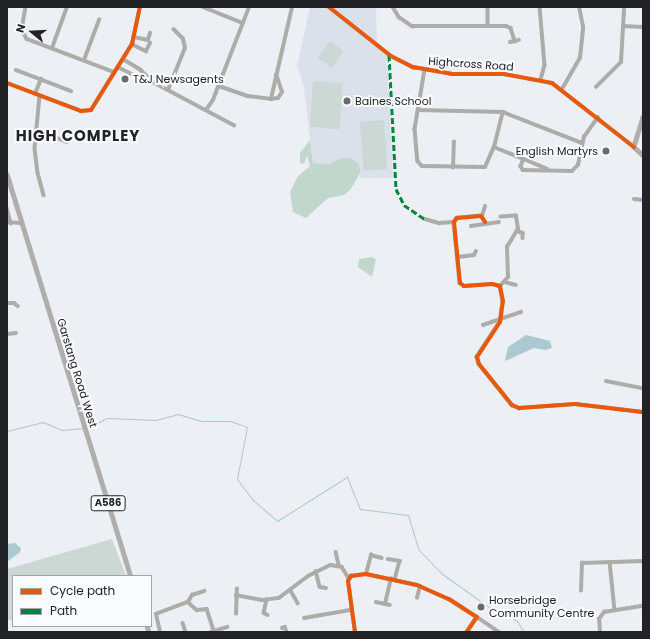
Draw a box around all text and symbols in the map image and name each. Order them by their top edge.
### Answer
north arrow [12,12,52,52]
text: N [12,22,29,35]
street label: Highcross Road [428,54,514,74]
place label: T&J Newsagents [133,72,224,86]
marker: T&J Newsagents [120,74,130,84]
place label: Baines School [355,94,431,108]
marker: Baines School [342,96,352,106]
district label: HIGH COMPLEY [16,127,140,145]
place label: English Martyrs [516,144,598,158]
marker: English Martyrs [601,146,611,156]
street label: Garstang Road West [54,317,100,429]
road number: A586 [90,495,126,511]
legend [12,575,152,627]
text: Cycle path [50,582,115,599]
place label: Horsebridge Community Centre [489,594,594,620]
text: Path [50,602,77,619]
marker: Horsebridge Community Centre [476,602,486,612]

